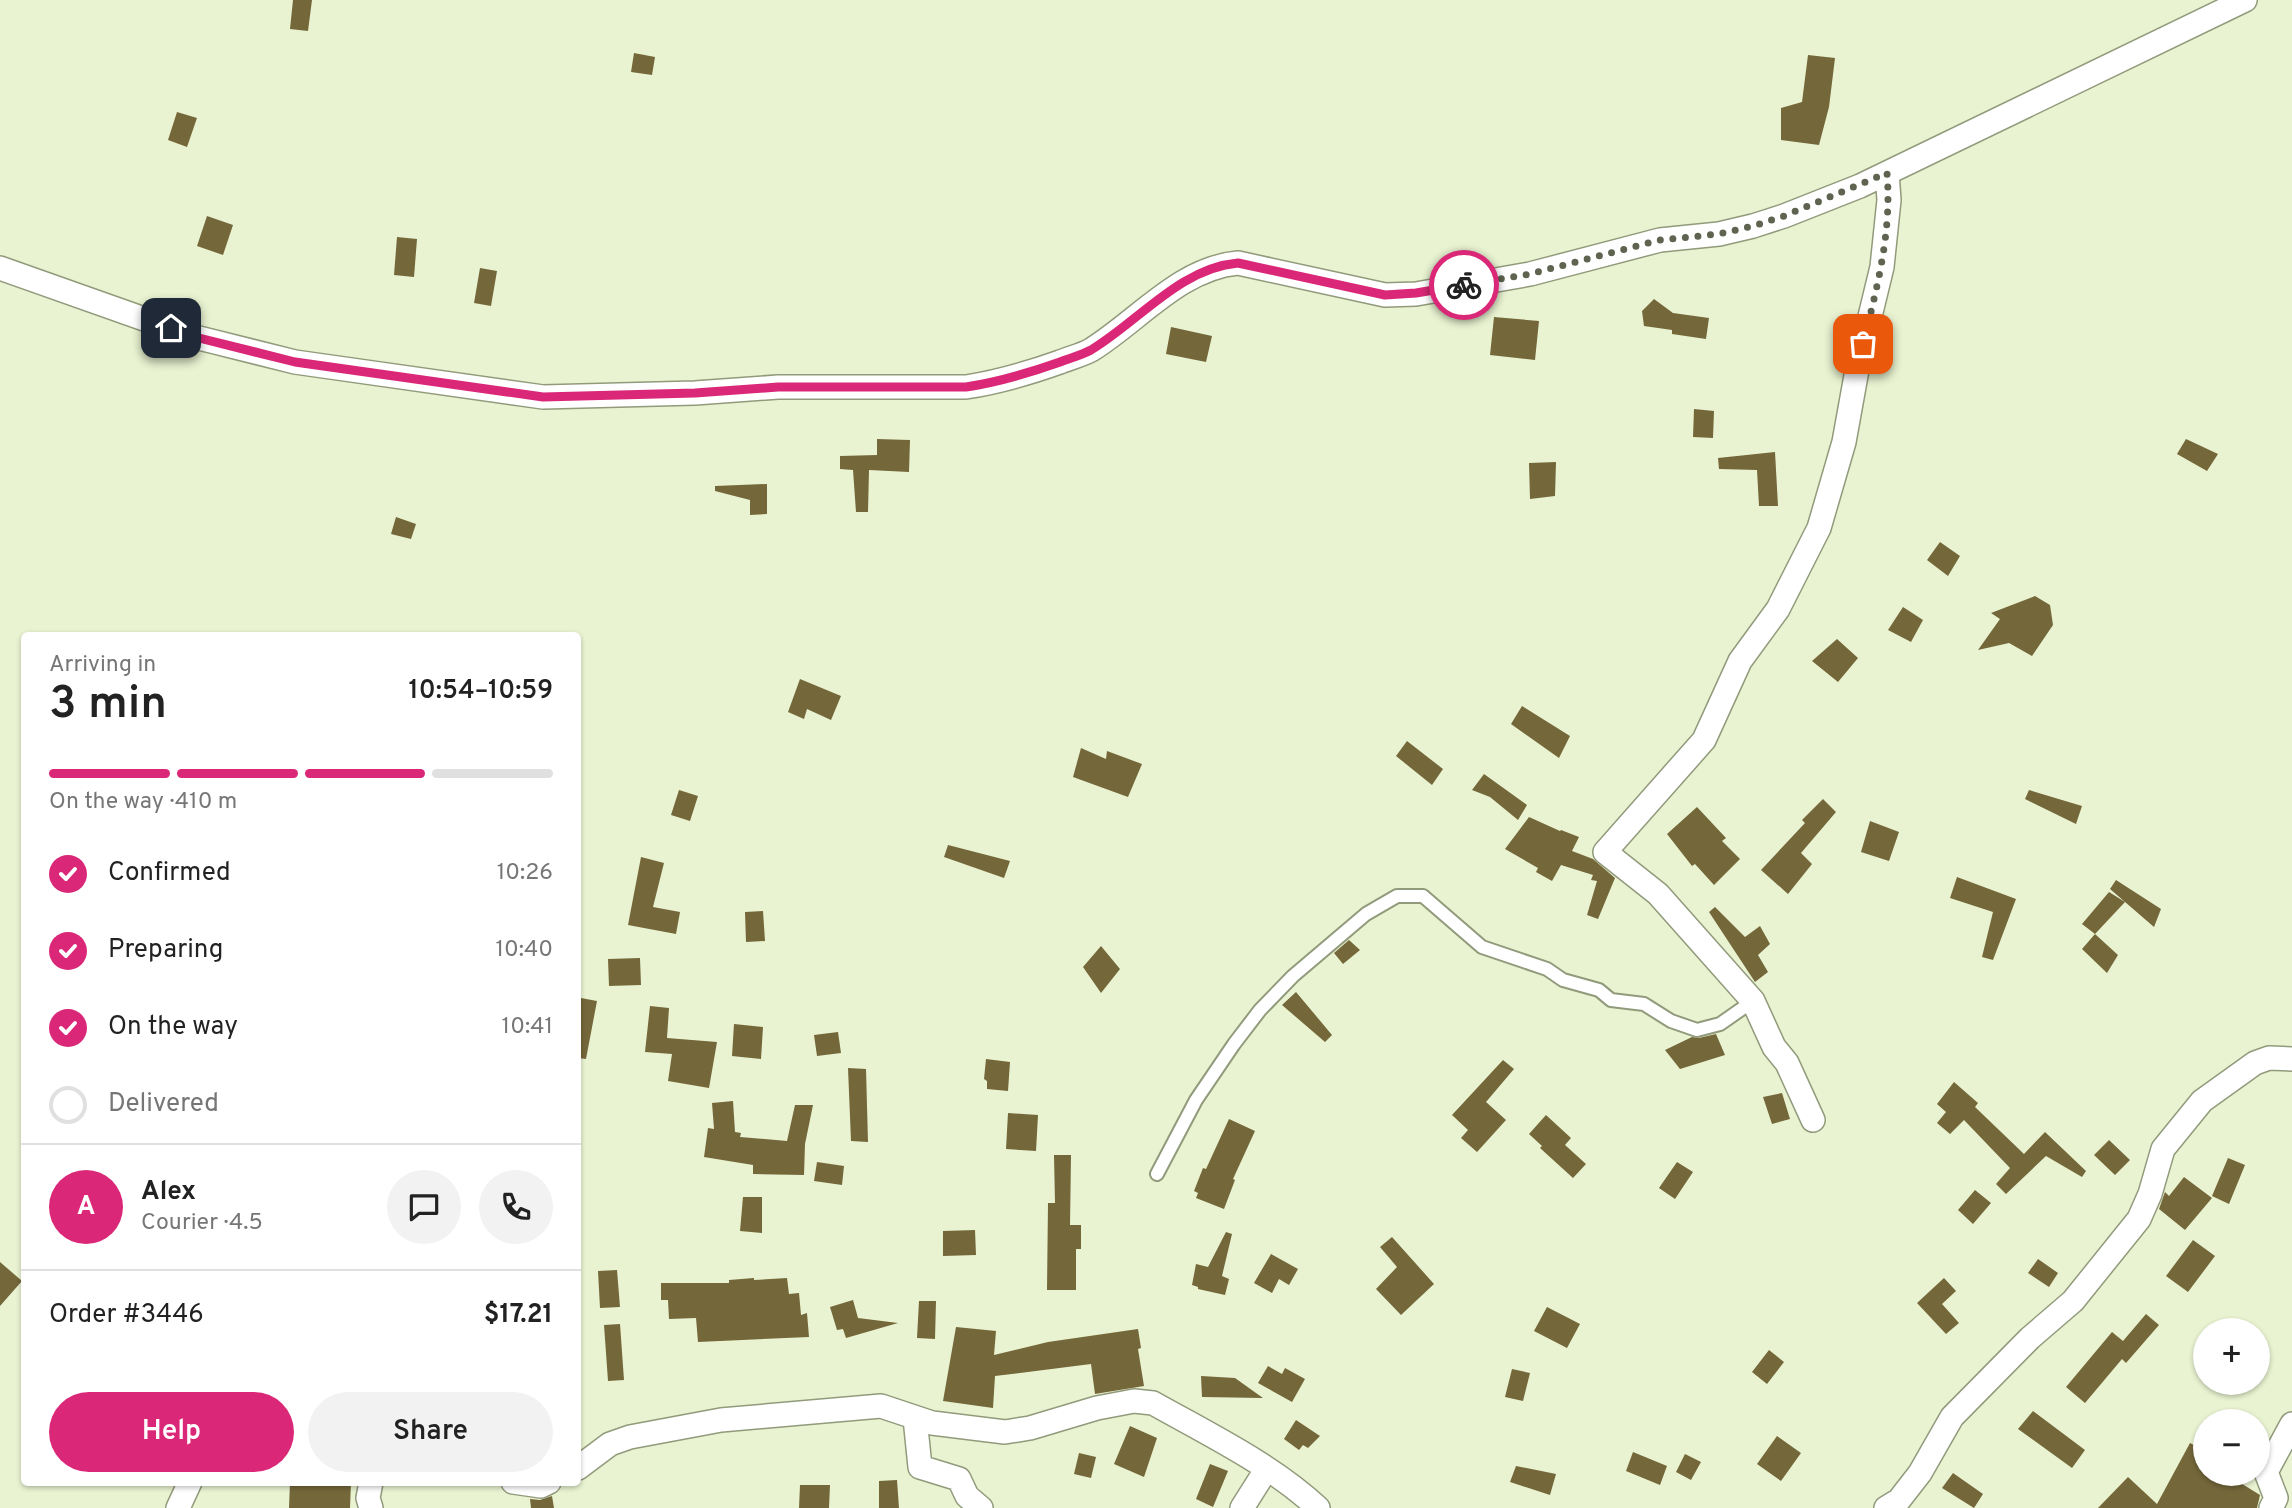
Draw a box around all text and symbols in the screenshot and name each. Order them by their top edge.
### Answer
courier [1429,250,1499,320]
icon: bike [1445,266,1483,304]
pin [141,298,201,358]
icon: home [152,309,190,347]
pin [1833,314,1893,374]
icon: bag [1844,325,1882,363]
text: Arriving in [49,651,156,680]
text: 10:54–10:59 [409,675,553,708]
text: 3 min [49,676,167,735]
text: On the way · 410 m [49,788,237,817]
icon: check [49,855,87,893]
text: Confirmed [108,857,231,890]
text: 10:26 [497,859,553,888]
icon: check [49,932,87,970]
text: Preparing [108,934,223,967]
text: 10:40 [495,936,553,965]
icon: check [49,1009,87,1047]
text: On the way [108,1011,238,1044]
text: 10:41 [502,1013,553,1042]
text: Delivered [108,1088,219,1121]
button: chat [387,1170,461,1244]
button: phone [479,1170,553,1244]
text: Alex [141,1176,196,1209]
text: A [77,1191,95,1224]
text: Courier · 4.5 [141,1209,263,1238]
text: Order #3446 [49,1299,204,1332]
text: $17.21 [484,1299,553,1332]
map controls [2193,1318,2270,1486]
button: + [2193,1318,2270,1395]
button: Help [49,1392,294,1472]
button: Share [308,1392,553,1472]
button: − [2193,1409,2270,1486]

